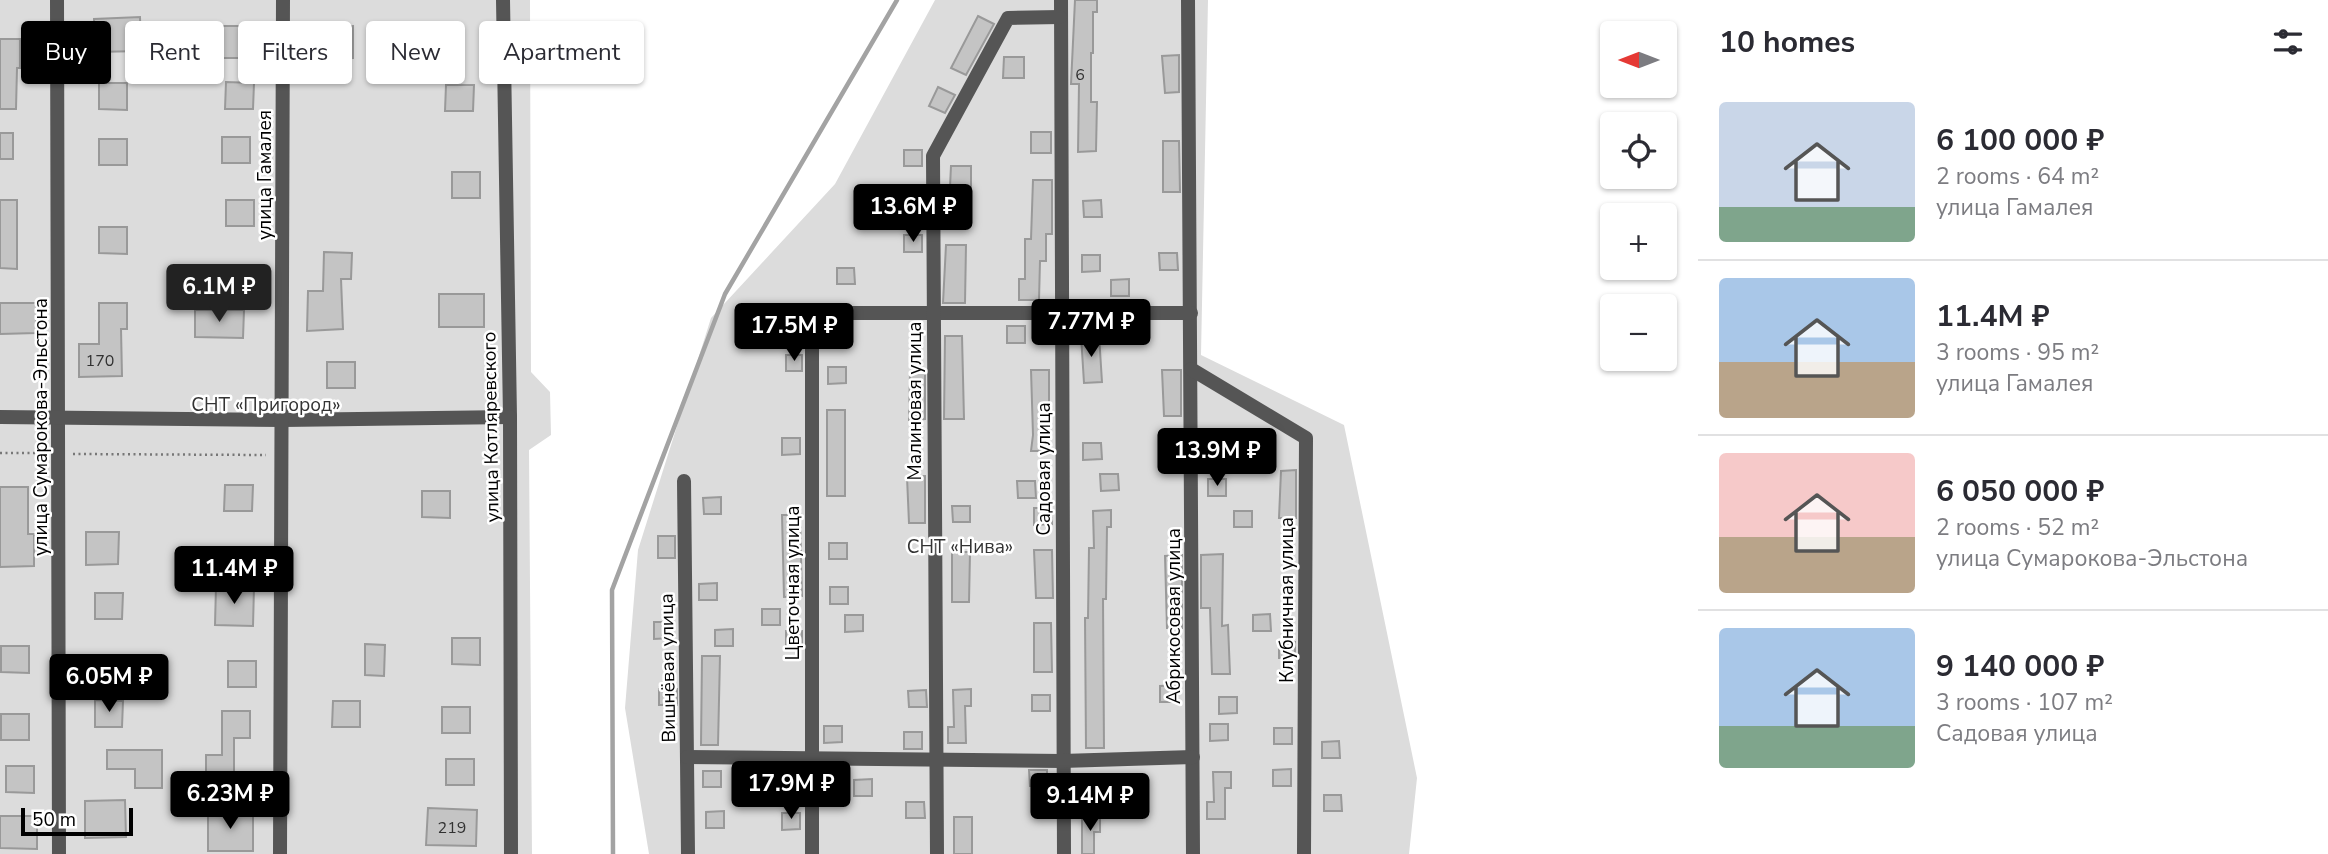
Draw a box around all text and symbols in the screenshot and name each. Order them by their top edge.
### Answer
chip: Buy [21,21,111,84]
chip: Rent [125,21,224,84]
chip: Filters [238,21,352,84]
chip: New [366,21,465,84]
chip: Apartment [479,21,644,84]
north arrow [1600,21,1676,98]
map controls [1600,21,1677,371]
text: 10 homes [1719,22,1855,63]
icon: filters [2269,23,2307,61]
house number: 6 [1075,64,1085,86]
street label: улица Гамалея [252,110,278,240]
button: locate [1600,112,1677,189]
text: 6 100 000 ₽ [1936,120,2104,161]
icon: home [1775,130,1859,214]
text: 2 rooms · 64 m² [1936,161,2099,192]
pin: 13.6M ₽ [848,184,978,244]
text: 13.6M ₽ [869,191,957,222]
text: улица Гамалея [1936,192,2093,223]
button: + [1600,203,1677,280]
pin: 6.1M ₽ [162,264,276,324]
text: 6.1M ₽ [182,271,256,302]
button: − [1600,294,1677,371]
text: 11.4M ₽ [1936,296,2050,337]
street label: улица Сумарокова-Эльстона [28,298,54,556]
pin: 7.77M ₽ [1026,300,1156,359]
pin: 17.5M ₽ [729,304,859,363]
text: 7.77M ₽ [1047,306,1135,337]
icon: home [1775,306,1859,390]
text: 17.5M ₽ [750,310,838,341]
street label: Малиновая улица [902,321,928,481]
street label: улица Котляревского [476,331,506,523]
text: 3 rooms · 95 m² [1936,337,2099,368]
house number: 170 [86,350,114,372]
text: улица Гамалея [1936,368,2093,399]
park label: СНТ «Пригород» [191,392,341,418]
street label: Садовая улица [1031,402,1057,536]
pin: 13.9M ₽ [1152,428,1282,488]
text: 13.9M ₽ [1173,435,1261,466]
text: 6 050 000 ₽ [1936,471,2104,512]
icon: home [1775,481,1859,565]
street label: Цветочная улица [780,506,806,660]
text: 2 rooms · 52 m² [1936,512,2099,543]
street label: Клубничная улица [1274,517,1300,683]
street label: Абрикосовая улица [1161,528,1187,704]
park label: СНТ «Нива» [907,534,1013,560]
text: улица Сумарокова-Эльстона [1936,543,2248,574]
pin: 11.4M ₽ [169,546,299,606]
text: 11.4M ₽ [190,553,278,584]
street label: Вишнёвая улица [654,593,682,743]
text: 9 140 000 ₽ [1936,646,2104,687]
pin: 6.05M ₽ [44,654,174,714]
icon: home [1775,656,1859,740]
text: 6.05M ₽ [65,661,153,692]
text: 3 rooms · 107 m² [1936,687,2113,718]
text: Садовая улица [1936,718,2098,749]
pin: 17.9M ₽ [726,762,856,821]
text: 17.9M ₽ [747,768,835,799]
pin: 6.23M ₽ [165,772,295,831]
pin: 9.14M ₽ [1025,774,1155,833]
text: 6.23M ₽ [186,778,274,809]
text: 9.14M ₽ [1046,780,1134,811]
scale bar [21,805,133,837]
text: 50 m [32,807,76,833]
house number: 219 [438,817,466,839]

